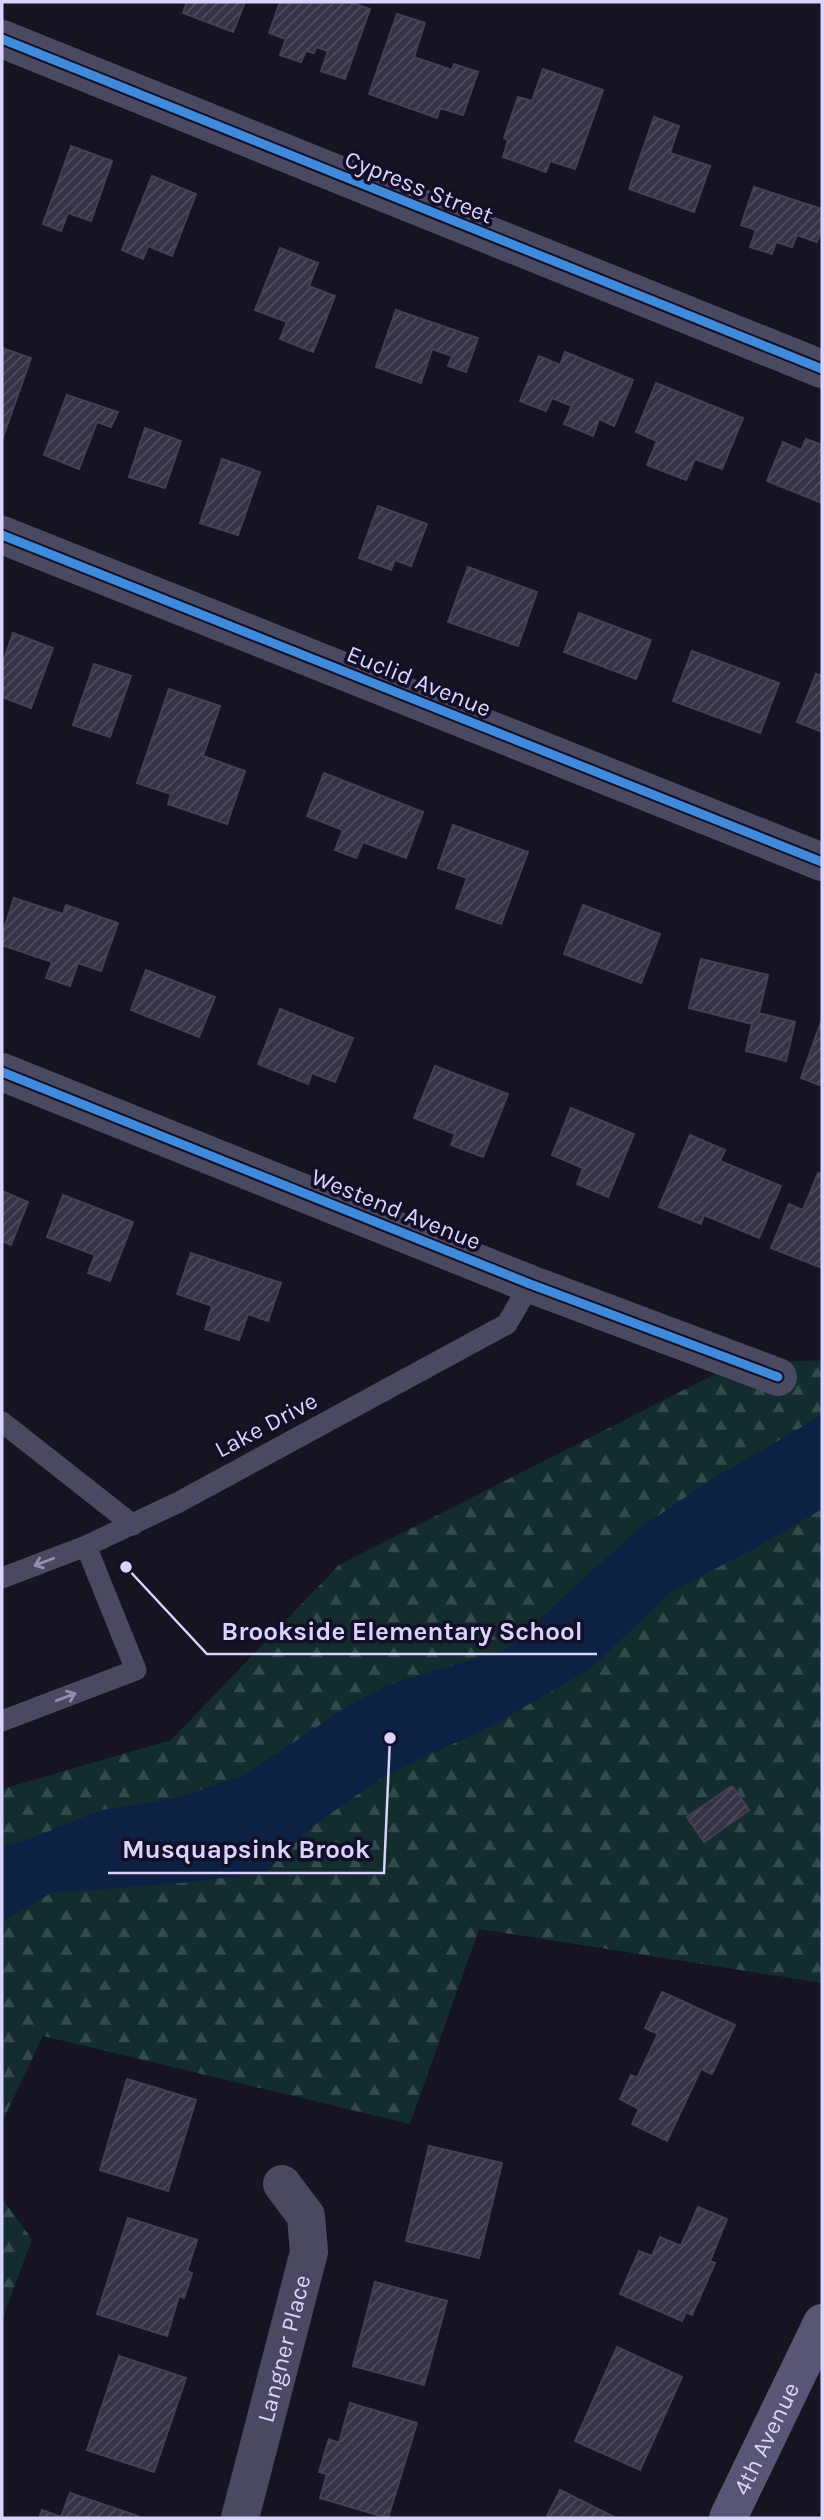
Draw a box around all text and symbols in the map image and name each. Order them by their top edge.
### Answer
street label: Cypress Street [341,144,497,230]
street label: Euclid Avenue [343,639,495,723]
street label: Westend Avenue [307,1162,485,1256]
street label: Lake Drive [210,1386,322,1464]
one-way arrow [33,1557,55,1570]
callout: Brookside Elementary School [207,1607,597,1654]
text: Brookside Elementary School [221,1616,583,1647]
one-way arrow [54,1689,76,1702]
callout: Musquapsink Brook [108,1826,384,1873]
text: Musquapsink Brook [122,1834,370,1865]
street label: Langner Place [251,2272,317,2426]
street label: 4th Avenue [727,2378,805,2500]

